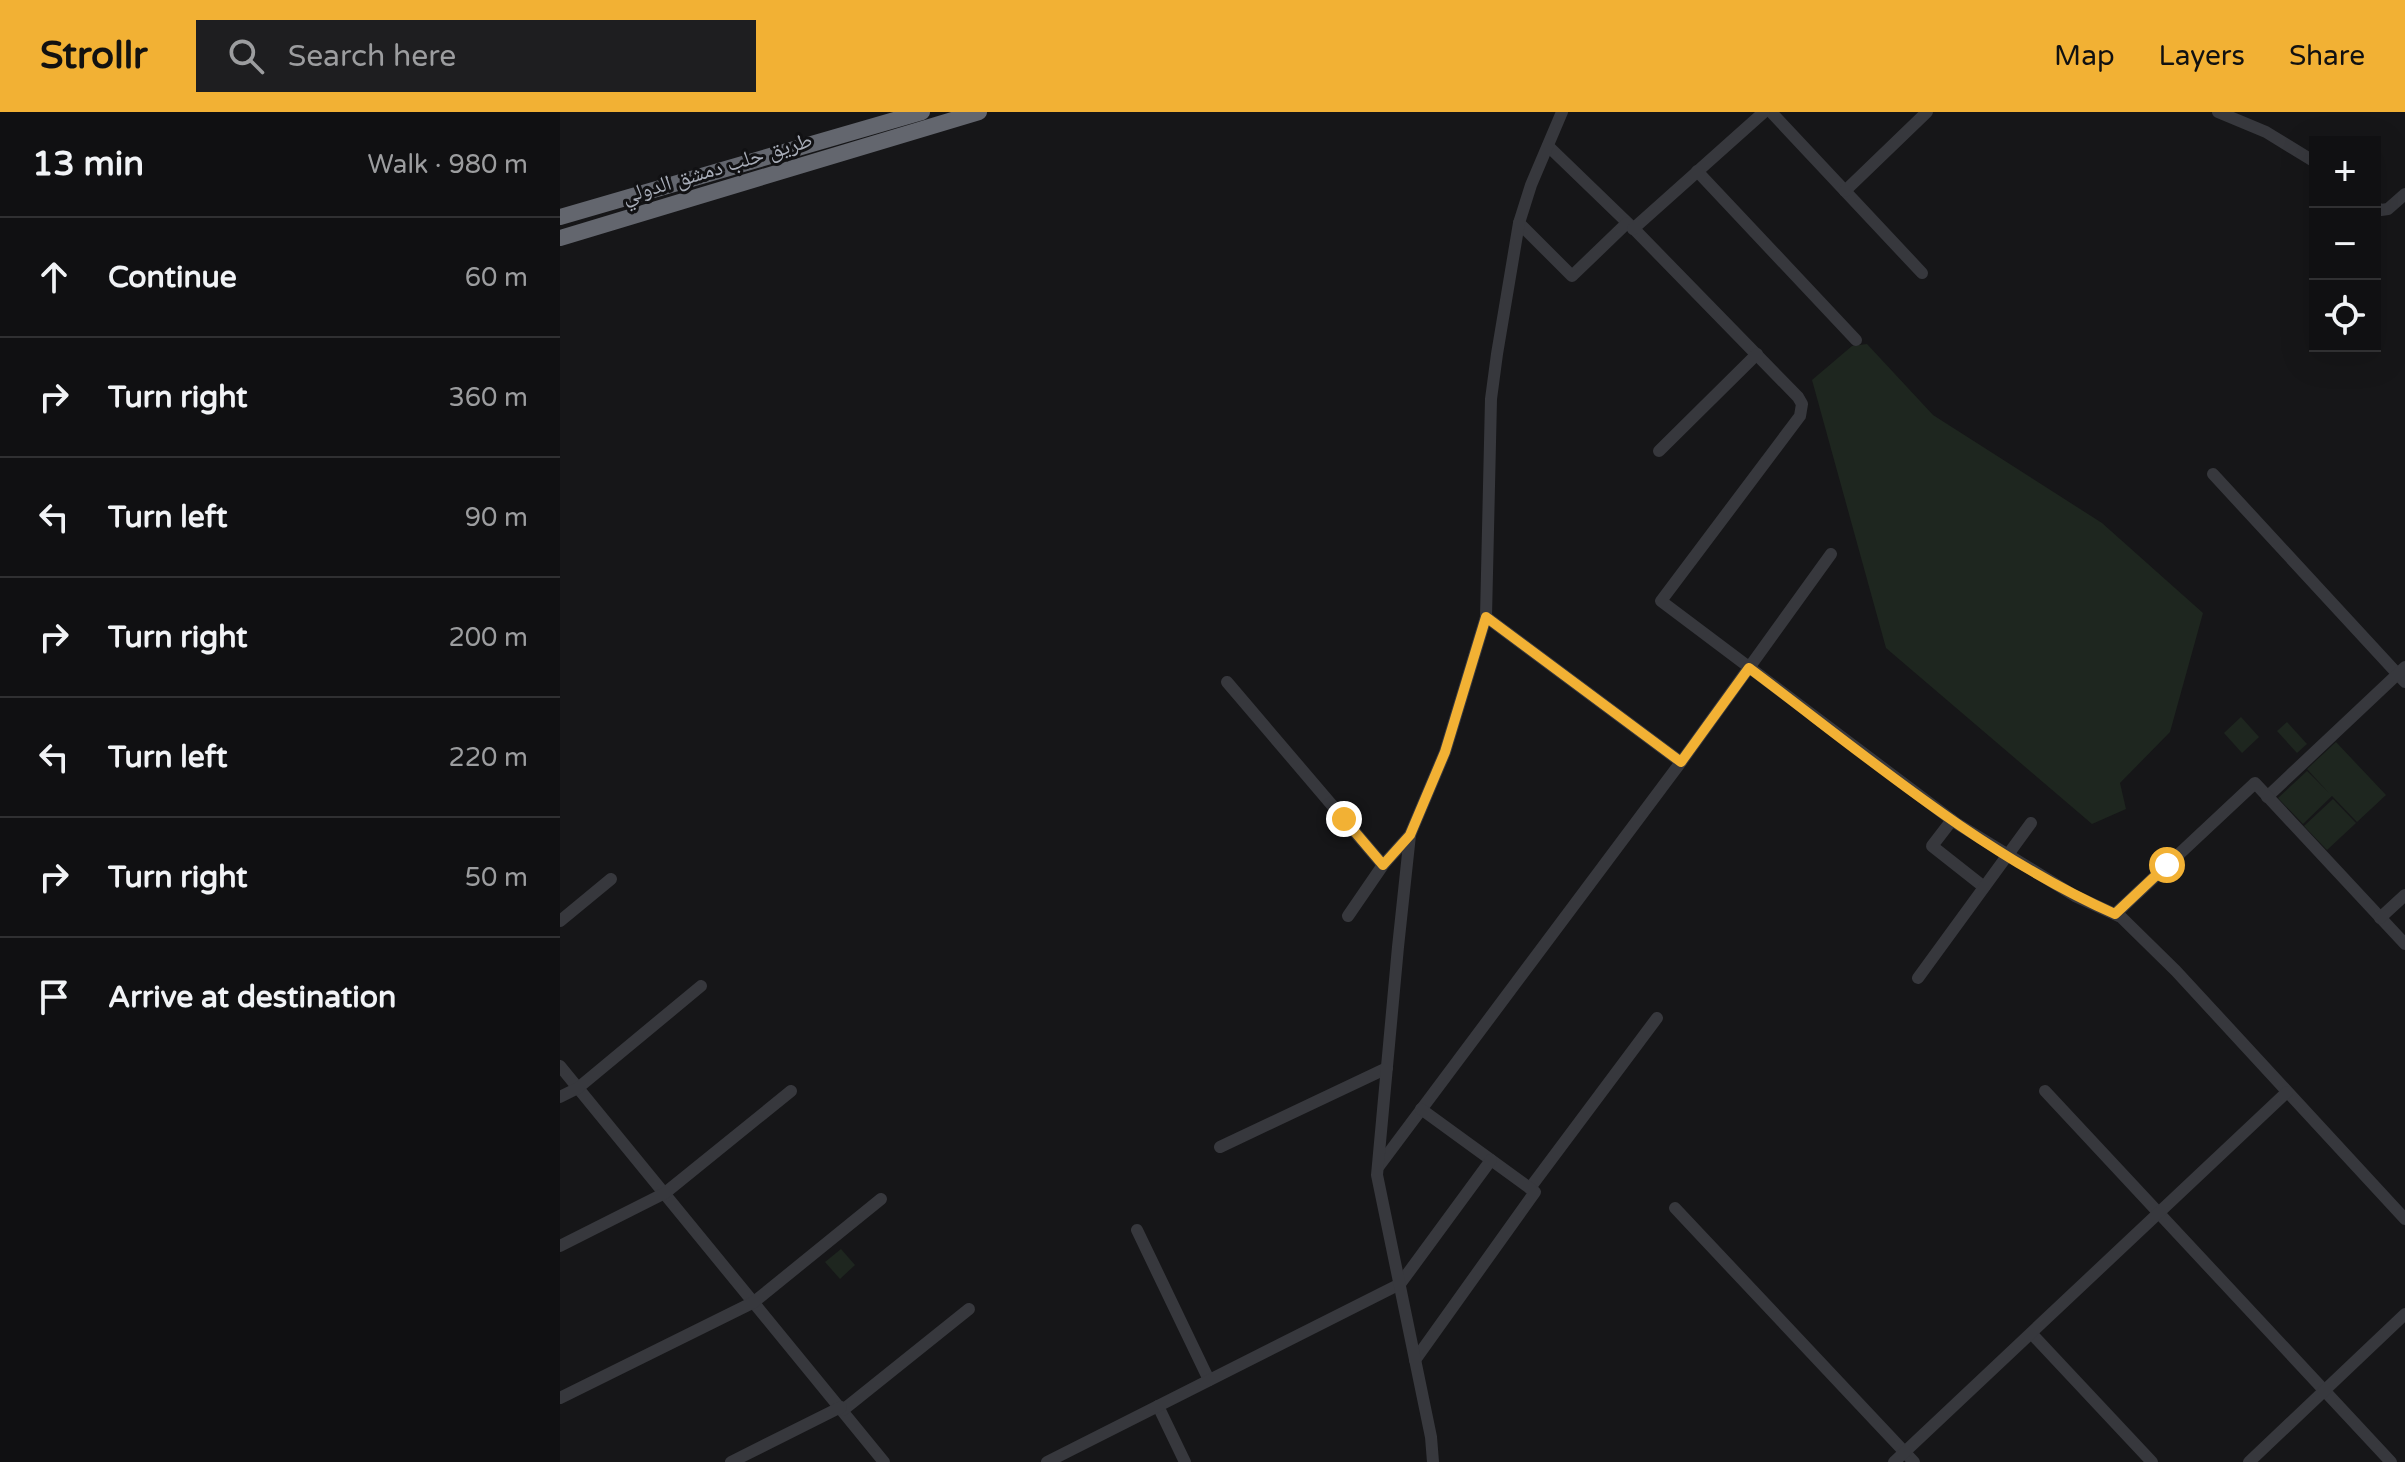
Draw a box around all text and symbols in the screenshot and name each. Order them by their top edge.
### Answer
search box [196,20,756,92]
text: Strollr [40,33,148,79]
icon: search [224,34,268,78]
text: Search here [288,38,456,75]
text: Map [2054,39,2115,73]
text: Layers [2159,39,2245,73]
text: Share [2289,39,2365,73]
street label: طريق حلب دمشق الدولي [619,127,816,213]
map controls [2309,136,2381,352]
button: + [2309,136,2381,208]
text: 13 min [32,144,144,185]
text: Walk · 980 m [368,149,528,180]
button: − [2309,208,2381,280]
icon: ahead [32,255,76,299]
text: Continue [108,259,237,296]
text: 60 m [465,262,528,293]
button: locate [2309,280,2381,352]
icon: right [32,375,76,419]
text: Turn right [108,379,248,416]
text: 360 m [448,382,528,413]
icon: left [32,495,76,539]
text: Turn left [108,499,227,536]
text: 90 m [465,502,528,533]
icon: right [32,615,76,659]
text: Turn right [108,619,248,656]
text: 200 m [448,622,528,653]
icon: left [32,735,76,779]
text: Turn left [108,739,227,776]
text: 220 m [448,742,528,773]
route end [1326,801,1362,837]
route start [2149,847,2185,883]
icon: right [32,855,76,899]
text: Turn right [108,859,248,896]
text: 50 m [465,862,528,893]
icon: arrive [32,975,76,1019]
text: Arrive at destination [108,979,396,1016]

